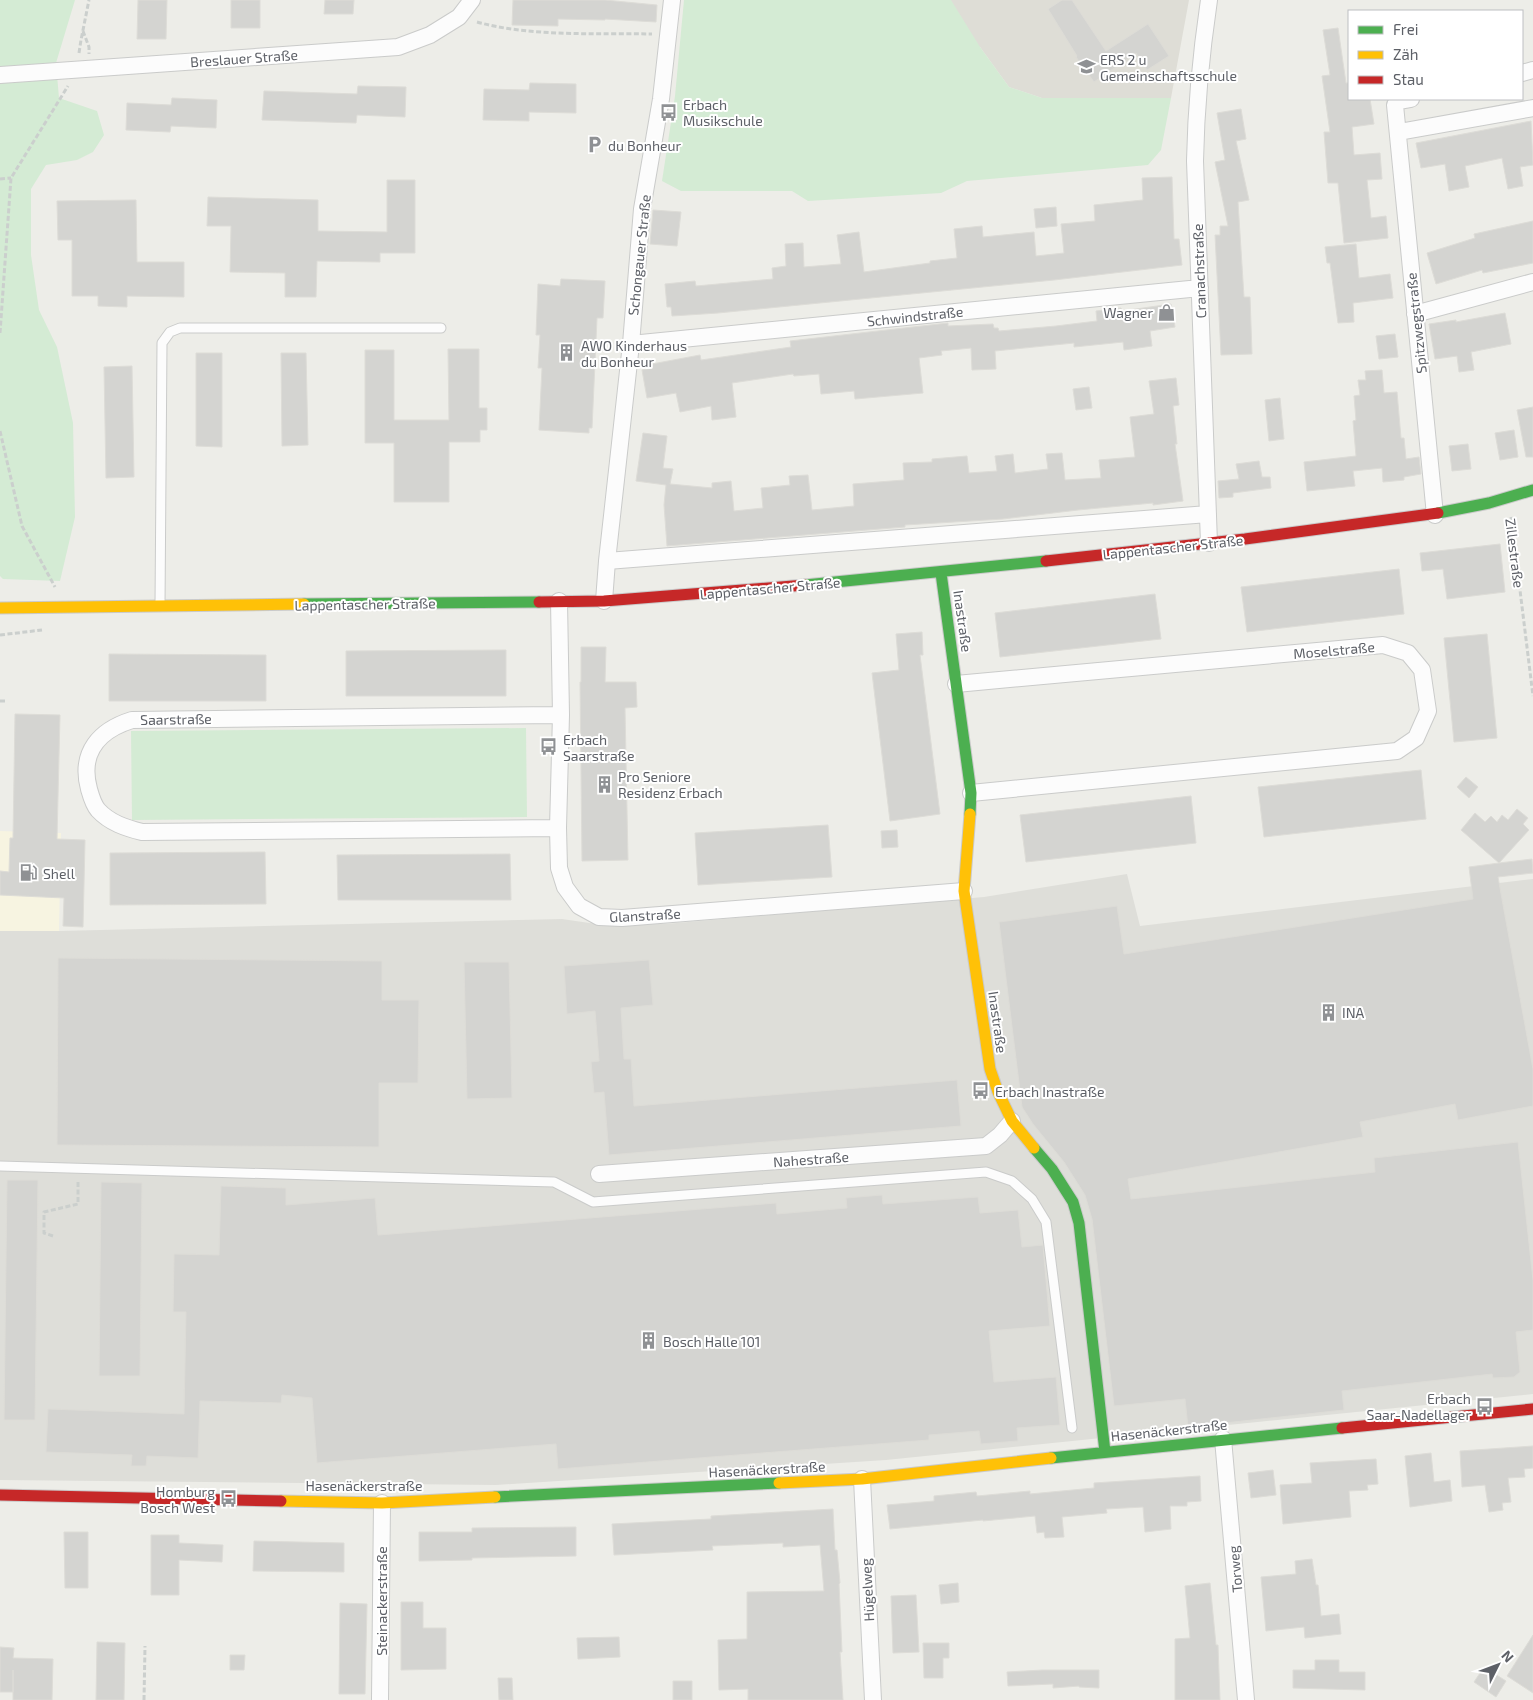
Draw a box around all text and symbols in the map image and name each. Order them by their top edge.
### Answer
legend [1348,10,1523,100]
text: Frei [1393,20,1418,38]
text: Zäh [1393,45,1418,63]
street label: Breslauer Straße [190,46,298,70]
place label: ERS 2 u Gemeinschaftsschule [1100,51,1237,84]
school or university icon: ERS 2 u Gemeinschaftsschule [1076,57,1096,77]
text: Stau [1393,70,1424,88]
place label: Erbach Musikschule [683,96,763,129]
bus stop icon: Erbach Musikschule [659,102,679,122]
parking icon: du Bonheur [584,135,604,155]
place label: du Bonheur [608,137,682,154]
street label: Schongauer Straße [624,194,654,316]
street label: Cranachstraße [1189,223,1209,319]
street label: Spitzwegstraße [1402,272,1430,374]
street label: Schwindstraße [866,302,964,330]
shop icon: Wagner [1157,302,1177,322]
place label: Wagner [1103,304,1153,321]
place label: AWO Kinderhaus du Bonheur [581,337,687,370]
building icon: AWO Kinderhaus du Bonheur [557,343,577,363]
street label: Zillestraße [1502,517,1528,589]
street label: Lappentascher Straße [1102,531,1244,563]
street label: Lappentascher Straße [699,573,841,603]
street label: Inastraße [950,589,976,653]
street label: Lappentascher Straße [294,594,436,614]
street label: Moselstraße [1293,638,1375,662]
street label: Saarstraße [140,710,212,728]
place label: Erbach Saarstraße [563,731,635,764]
bus stop icon: Erbach Saarstraße [539,737,559,757]
place label: Pro Seniore Residenz Erbach [618,768,723,801]
building icon: Pro Seniore Residenz Erbach [594,774,614,794]
fuel station icon: Shell [19,863,39,883]
place label: Shell [43,865,76,882]
street label: Glanstraße [609,905,681,925]
street label: Inastraße [985,990,1011,1054]
building icon: INA [1318,1002,1338,1022]
place label: INA [1342,1004,1365,1021]
bus stop icon: Erbach Inastraße [971,1081,991,1101]
place label: Erbach Inastraße [995,1083,1104,1100]
street label: Nahestraße [773,1148,849,1170]
building icon: Bosch Halle 101 [639,1331,659,1351]
place label: Bosch Halle 101 [663,1333,760,1350]
place label: Erbach Saar-Nadellager [1367,1390,1471,1423]
bus stop icon: Erbach Saar-Nadellager [1475,1396,1495,1416]
street label: Hasenäckerstraße [1110,1415,1228,1445]
street label: Hasenäckerstraße [708,1457,826,1481]
street label: Hasenäckerstraße [305,1477,423,1494]
place label: Homburg Bosch West [140,1483,215,1516]
bus stop icon: Homburg Bosch West [219,1489,239,1509]
street label: Torweg [1224,1545,1246,1593]
street label: Steinackerstraße [373,1546,390,1656]
street label: Hügelweg [857,1558,877,1622]
north arrow [1473,1640,1523,1690]
text: N [1498,1647,1518,1665]

